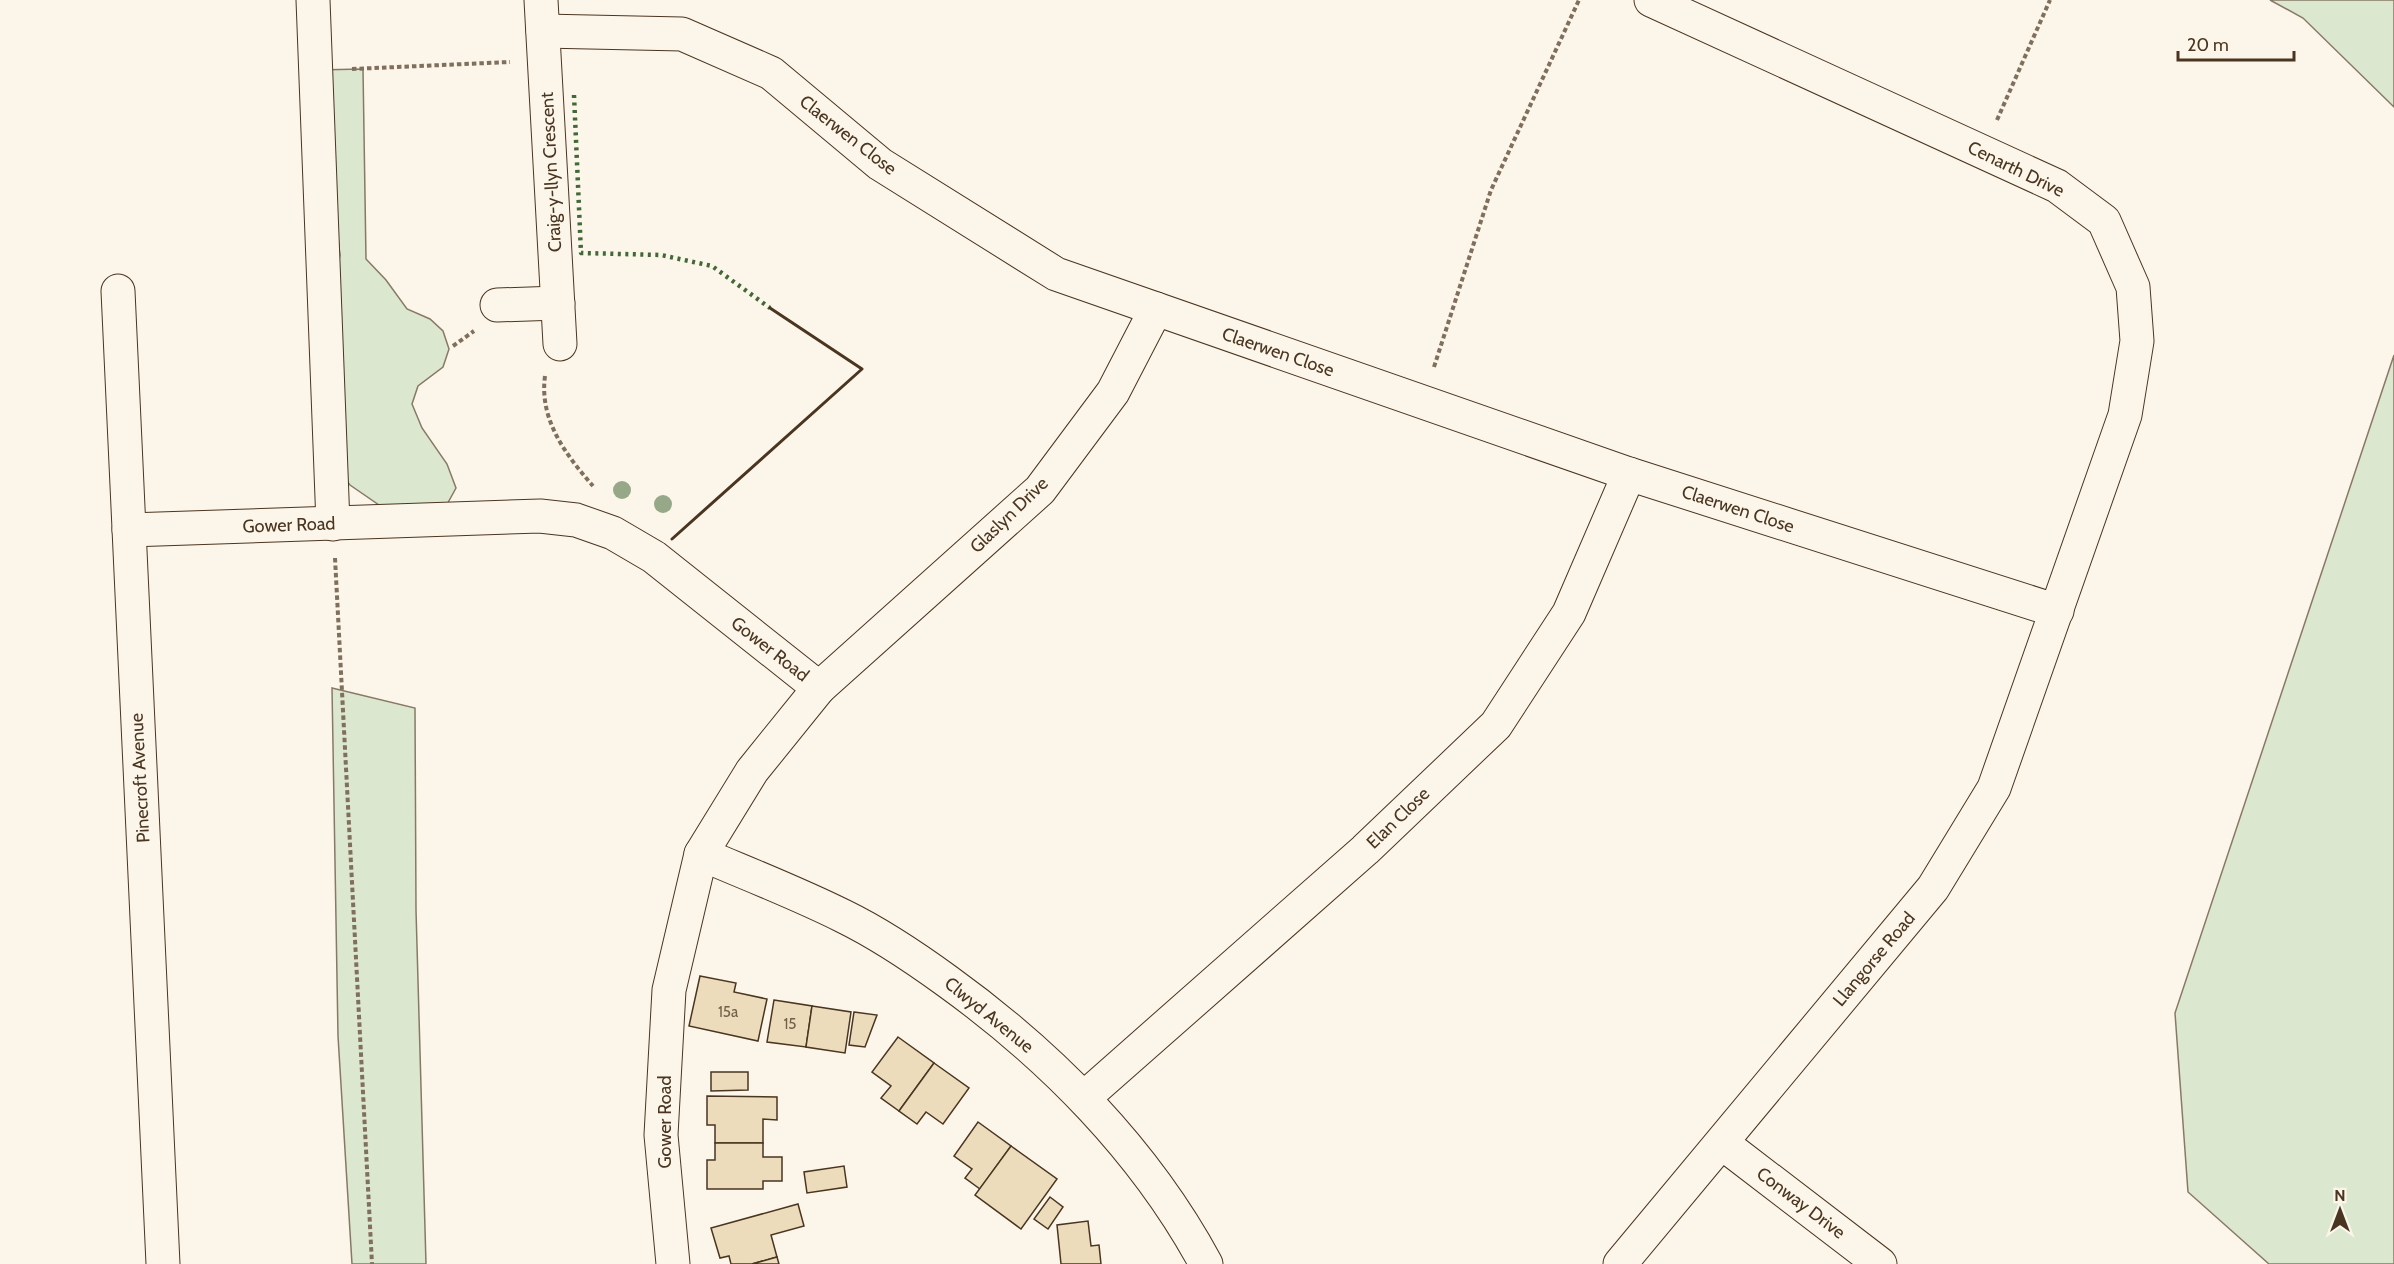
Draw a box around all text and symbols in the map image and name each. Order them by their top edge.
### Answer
scale bar [2178,24,2294,62]
text: 20 m [2187,34,2229,56]
street label: Claerwen Close [795,90,901,180]
street label: Craig-y-llyn Crescent [536,91,566,253]
street label: Cenarth Drive [1964,136,2068,202]
street label: Claerwen Close [1219,323,1337,381]
street label: Glaslyn Drive [965,472,1053,558]
street label: Claerwen Close [1679,480,1797,538]
street label: Gower Road [242,512,336,538]
street label: Gower Road [727,612,813,686]
street label: Pinecroft Avenue [126,713,154,843]
street label: Elan Close [1362,783,1434,853]
street label: Llangorse Road [1828,907,1920,1011]
street label: Clwyd Avenue [940,972,1038,1058]
house number: 15a [718,1003,739,1021]
house number: 15 [783,1015,797,1033]
street label: Gower Road [654,1076,676,1168]
street label: Conway Drive [1752,1162,1850,1244]
north arrow [2310,1180,2370,1240]
text: N [2334,1186,2346,1205]

